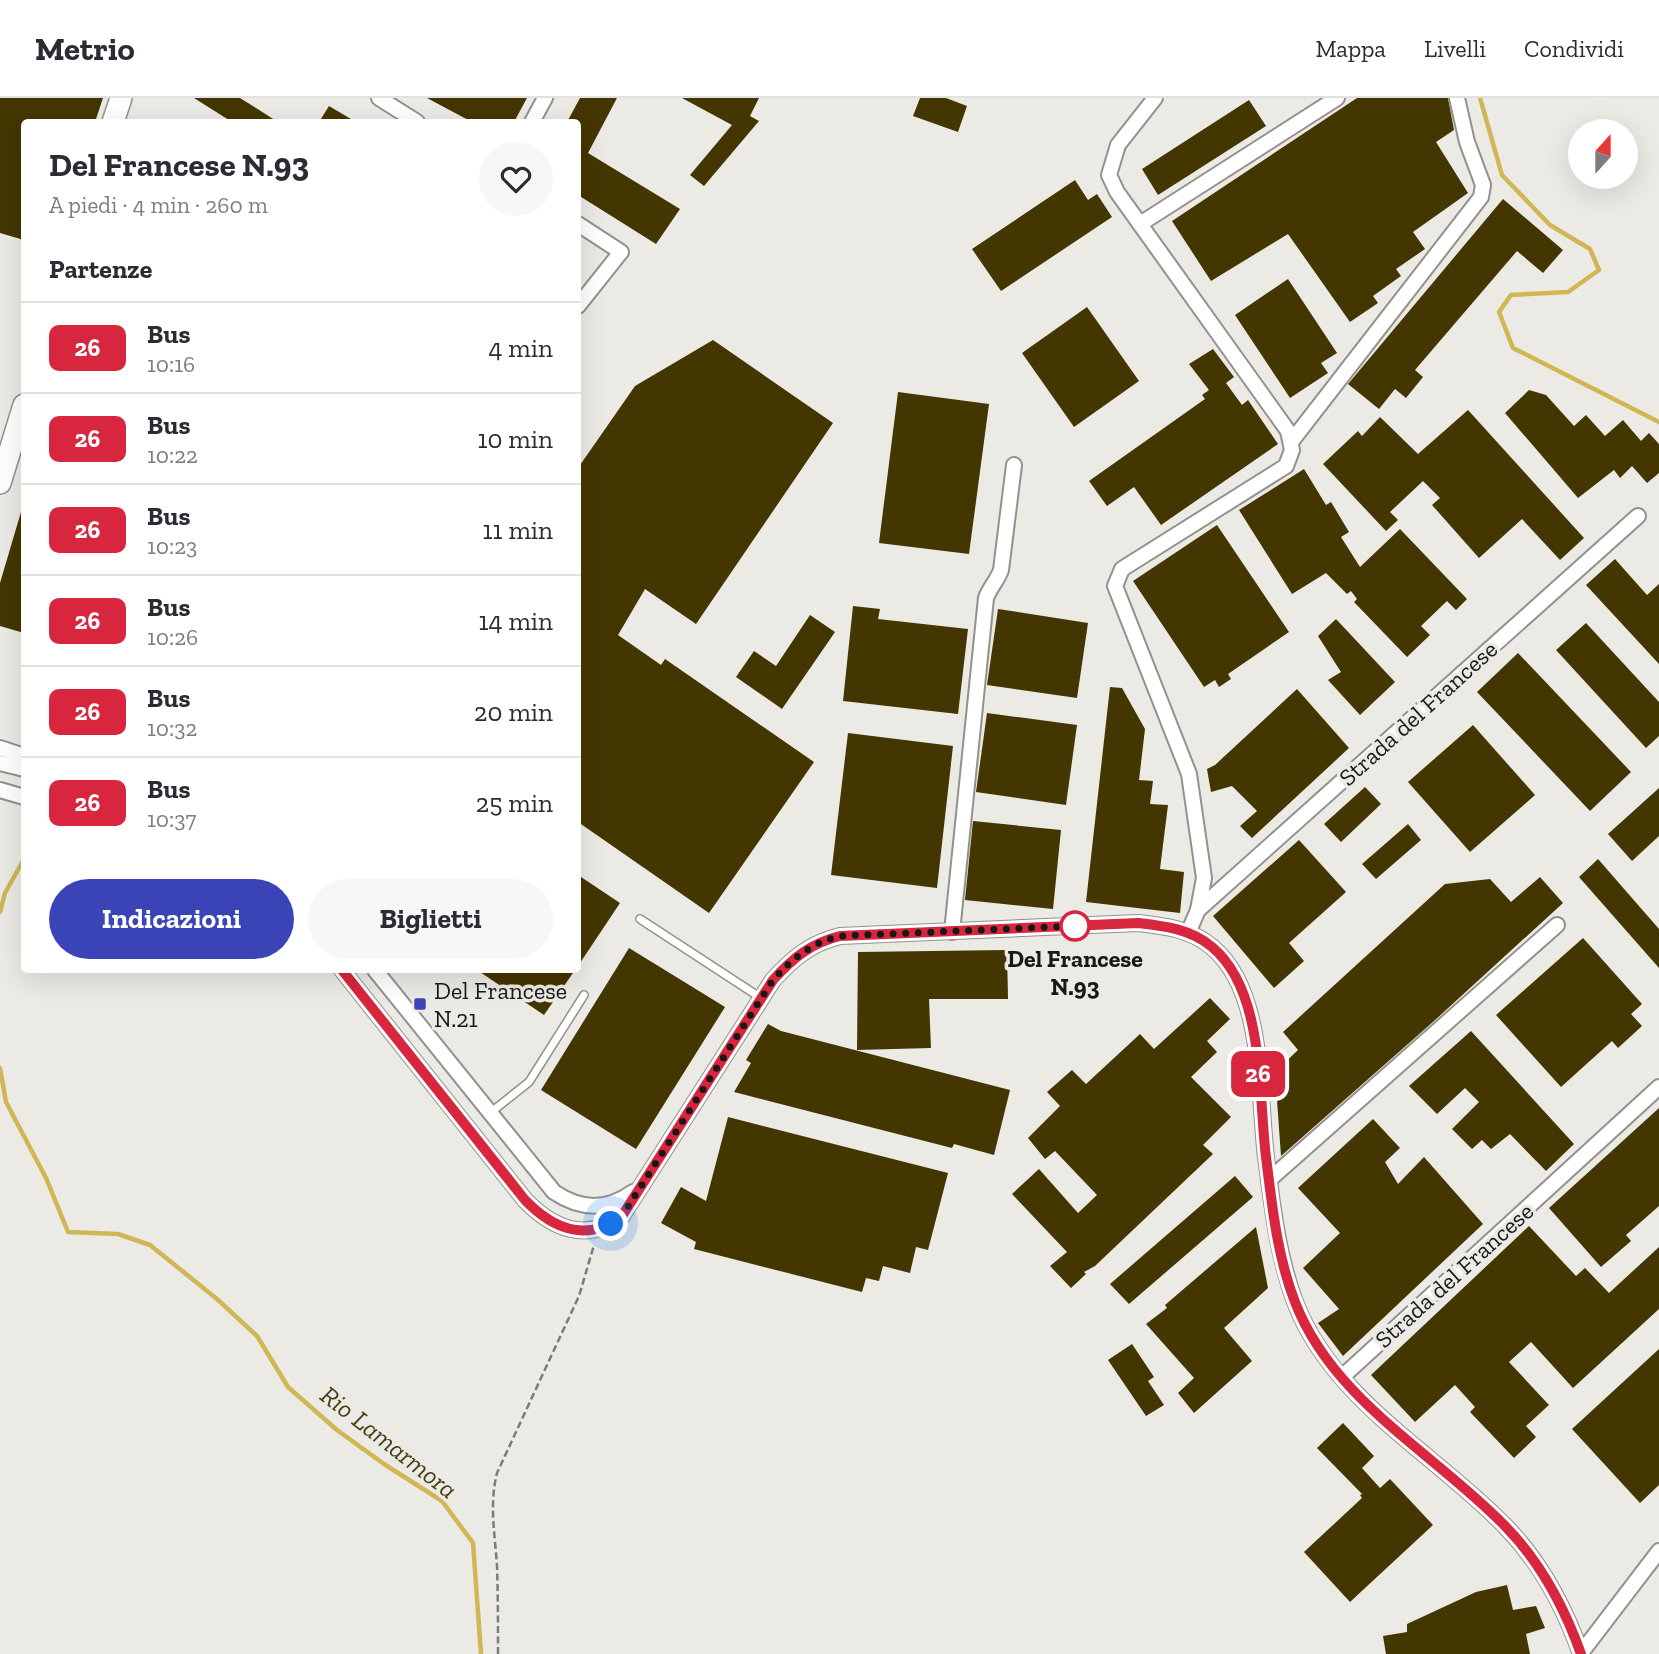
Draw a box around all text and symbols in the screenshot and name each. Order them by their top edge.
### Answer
text: Metrio [35,29,135,68]
text: Mappa [1315,34,1386,63]
text: Livelli [1424,34,1486,63]
text: Condividi [1524,34,1624,63]
north arrow [1568,119,1638,189]
map controls [1568,119,1638,189]
button: heart [479,142,553,216]
text: Del Francese N.93 [49,145,309,184]
text: A piedi · 4 min · 260 m [49,191,268,219]
text: Partenze [49,253,152,285]
text: Bus [147,318,190,350]
text: 4 min [488,332,553,364]
text: 26 [75,333,100,362]
text: 10:16 [147,350,195,378]
text: Bus [147,409,190,441]
text: 10 min [477,423,553,455]
text: 26 [75,424,100,453]
text: 10:22 [147,441,198,469]
text: Bus [147,500,190,532]
text: 11 min [482,514,553,546]
text: 26 [75,515,100,544]
text: 10:23 [147,532,197,560]
text: Bus [147,591,190,623]
text: 14 min [478,605,553,637]
text: 26 [75,606,100,635]
text: 10:26 [147,623,198,651]
street label: Strada del Francese [1333,634,1503,792]
text: Bus [147,682,190,714]
text: 20 min [474,696,553,728]
text: 26 [75,697,100,726]
text: 10:32 [147,714,197,742]
text: Bus [147,773,190,805]
text: 25 min [476,787,553,819]
text: 26 [75,788,100,817]
text: 10:37 [147,805,196,833]
button: Indicazioni [49,879,294,959]
button: Biglietti [308,879,553,959]
marker: Del Francese N.93 [1060,911,1090,941]
place label: Del Francese N.93 [1007,944,1143,1001]
place label: Del Francese N.21 [434,976,567,1033]
marker: Del Francese N.21 [412,996,428,1012]
line badge: 26 [1226,1051,1290,1097]
text: 26 [1245,1059,1271,1088]
street label: Strada del Francese [1369,1196,1539,1354]
your location [593,1206,628,1241]
water label: Rio Lamarmora [314,1379,464,1505]

